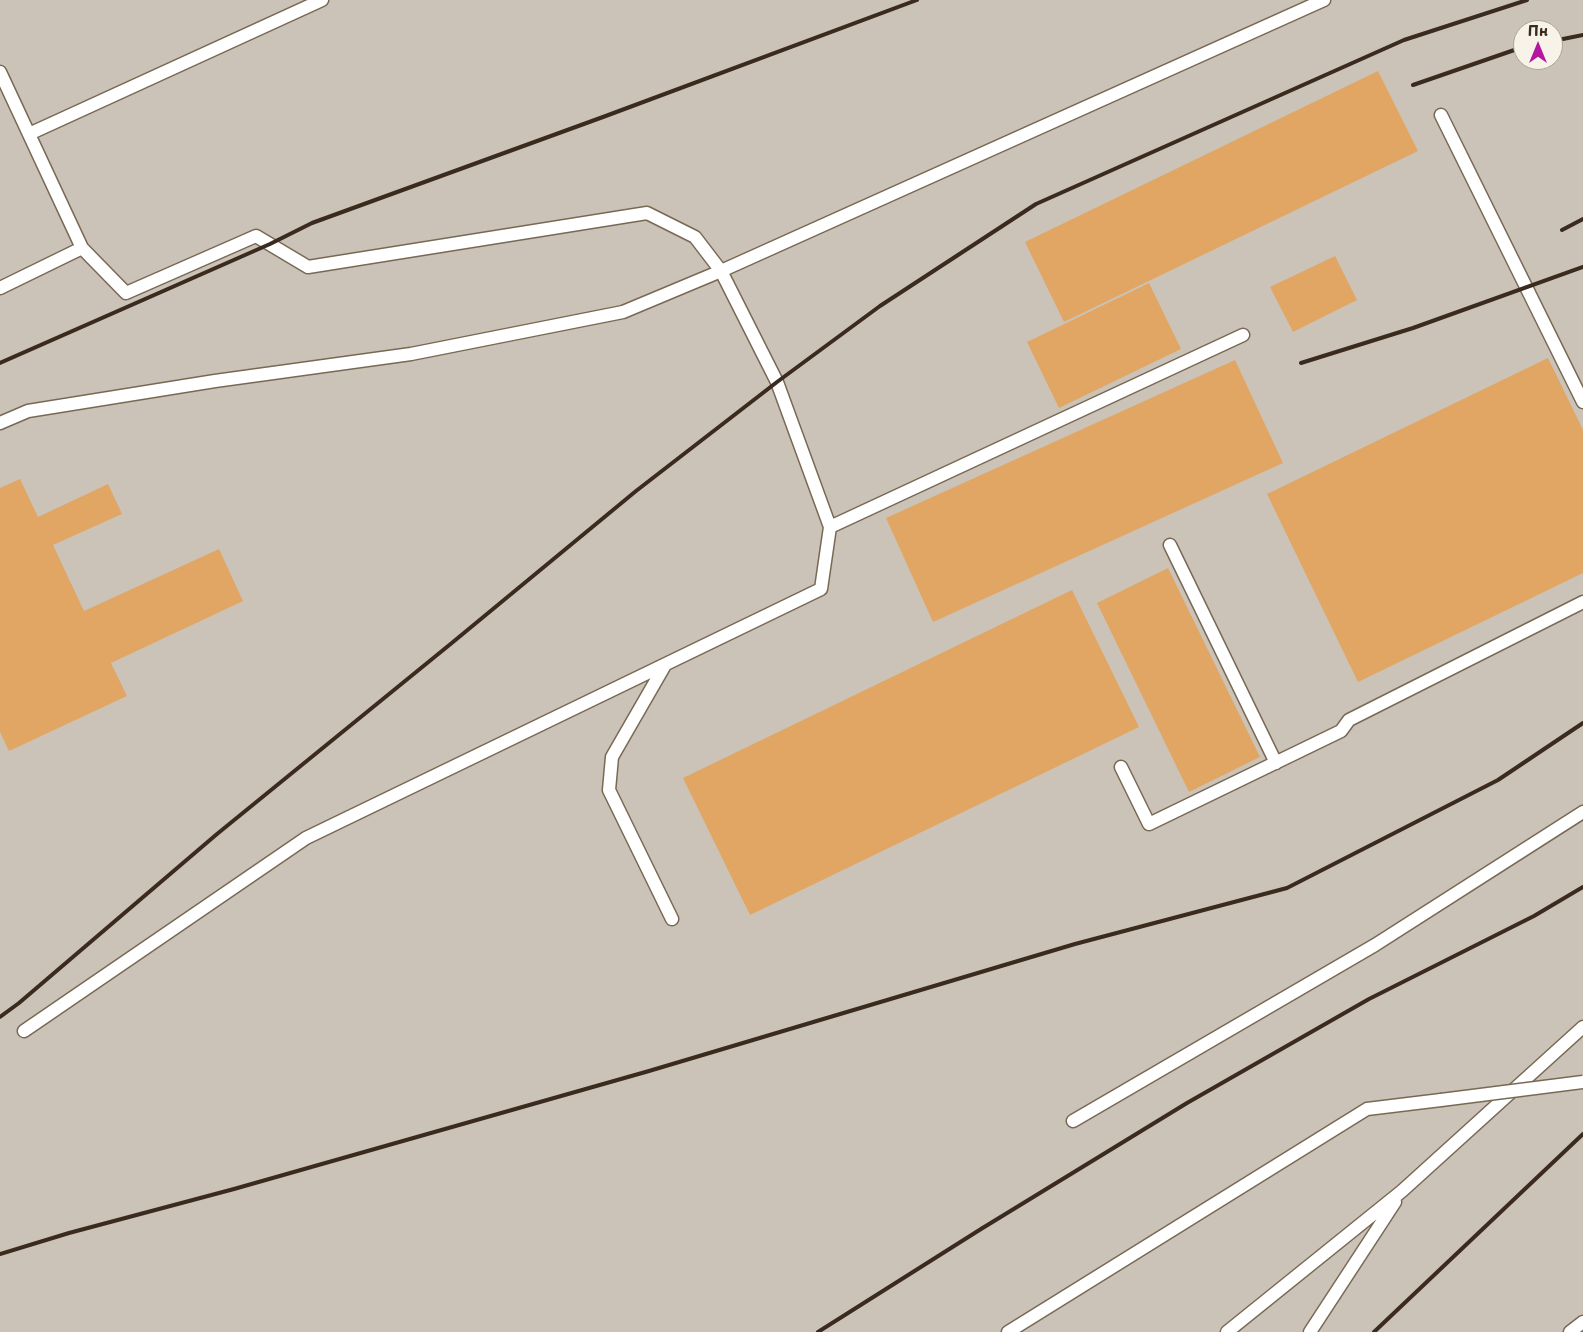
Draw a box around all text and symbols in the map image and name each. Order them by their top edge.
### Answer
north arrow [1513,20,1563,70]
text: Пн [1528,20,1548,41]

